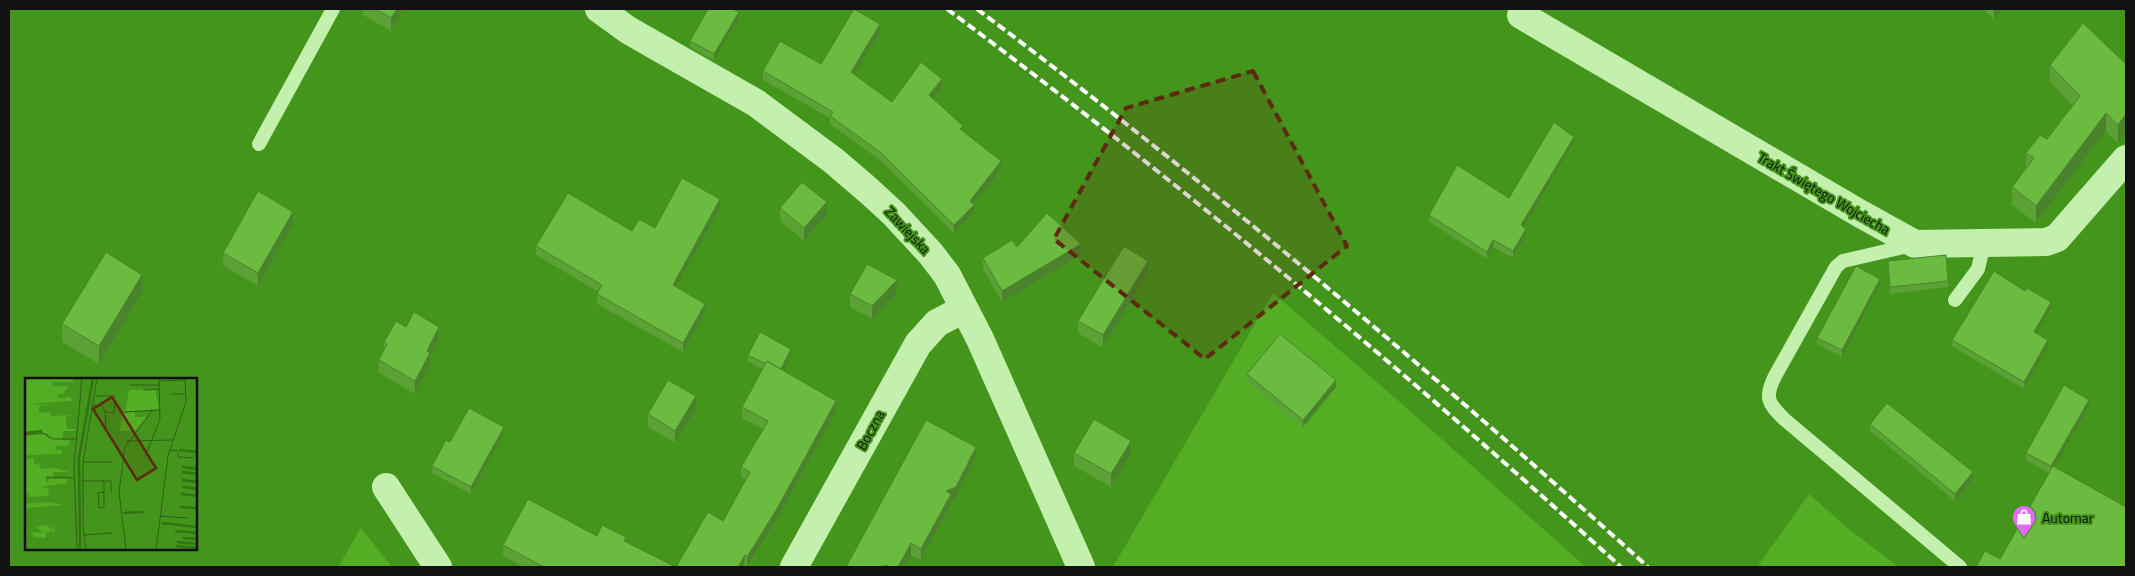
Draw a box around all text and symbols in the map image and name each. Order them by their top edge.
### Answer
street label: Trakt Świętego Wojciecha [1754,146,1894,240]
street label: Zawiejska [880,201,936,259]
inset map [25,378,198,551]
street label: Boczna [850,406,890,454]
shop icon: Automar [2011,504,2037,538]
place label: Automar [2042,507,2094,528]

